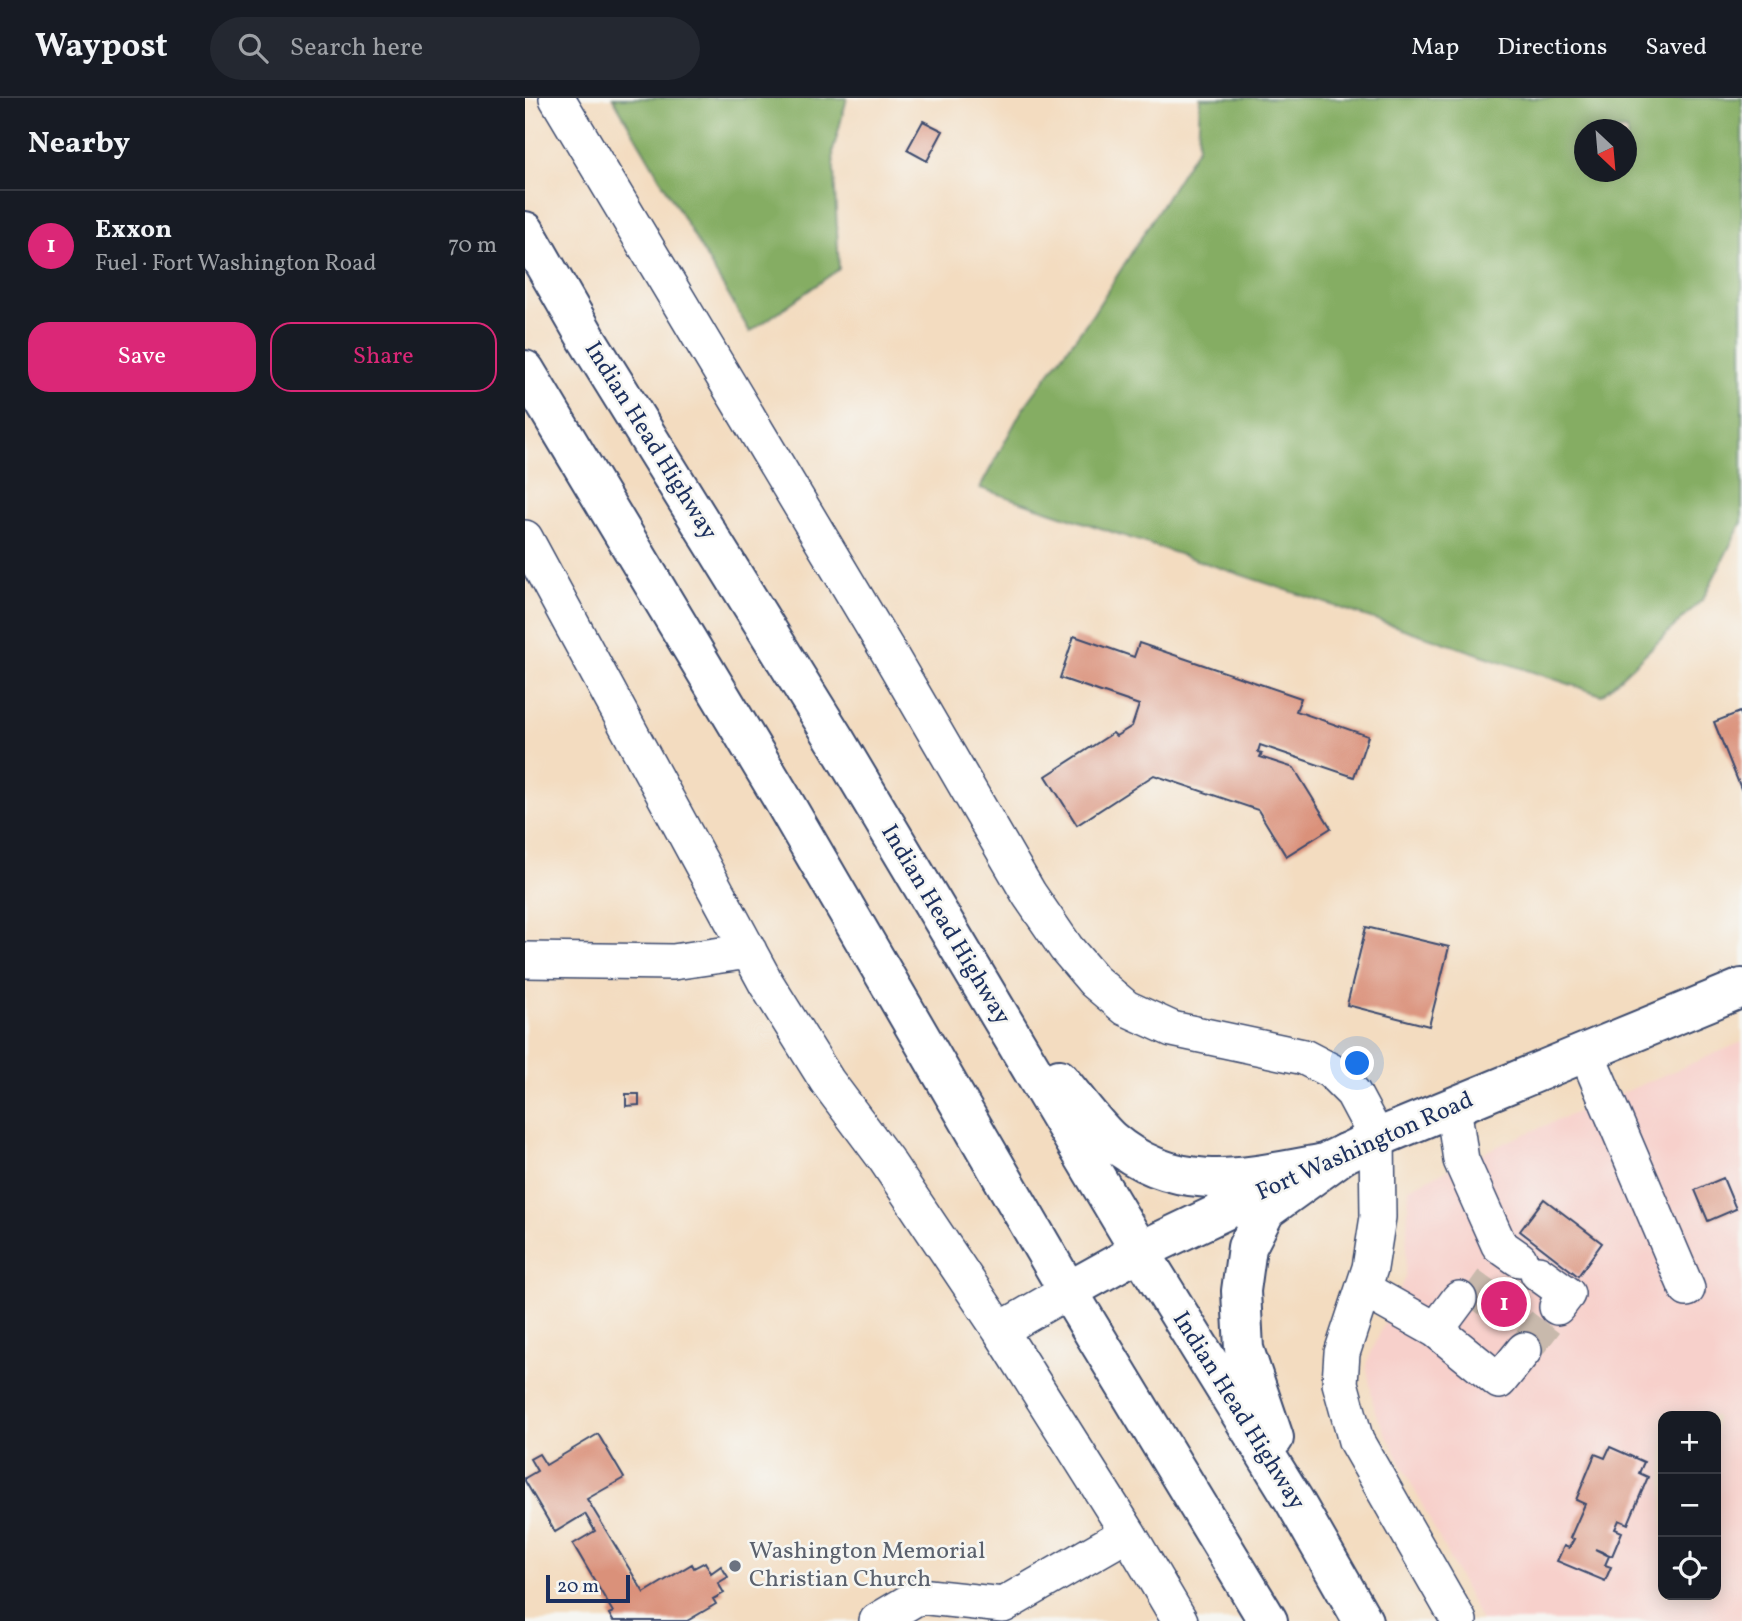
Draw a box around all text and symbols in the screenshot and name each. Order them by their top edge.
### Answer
search box [210,17,700,80]
text: Waypost [35,25,168,71]
icon: search [234,29,272,67]
text: Search here [290,30,423,66]
text: Map [1411,31,1459,65]
text: Directions [1497,31,1607,65]
text: Saved [1645,31,1707,65]
north arrow [1574,119,1637,182]
text: Nearby [28,123,130,165]
text: Exxon [95,212,172,248]
text: 1 [46,230,56,262]
text: 70 m [448,230,497,262]
text: Fuel · Fort Washington Road [95,248,377,280]
button: Save [28,322,256,392]
button: Share [270,322,497,392]
street label: Indian Head Highway [575,335,725,547]
street label: Indian Head Highway [872,818,1018,1032]
your location [1340,1046,1374,1080]
street label: Fort Washington Road [1251,1084,1479,1210]
pin: 1 [1481,1278,1527,1330]
street label: Indian Head Highway [1163,1305,1313,1517]
map controls [1658,1411,1721,1600]
button: + [1658,1411,1721,1474]
button: − [1658,1474,1721,1537]
place label: Washington Memorial Christian Church [749,1535,985,1597]
button: locate [1658,1537,1721,1600]
marker: Washington Memorial Christian Church [727,1558,743,1574]
scale bar [546,1572,630,1604]
text: 20 m [557,1574,599,1600]

